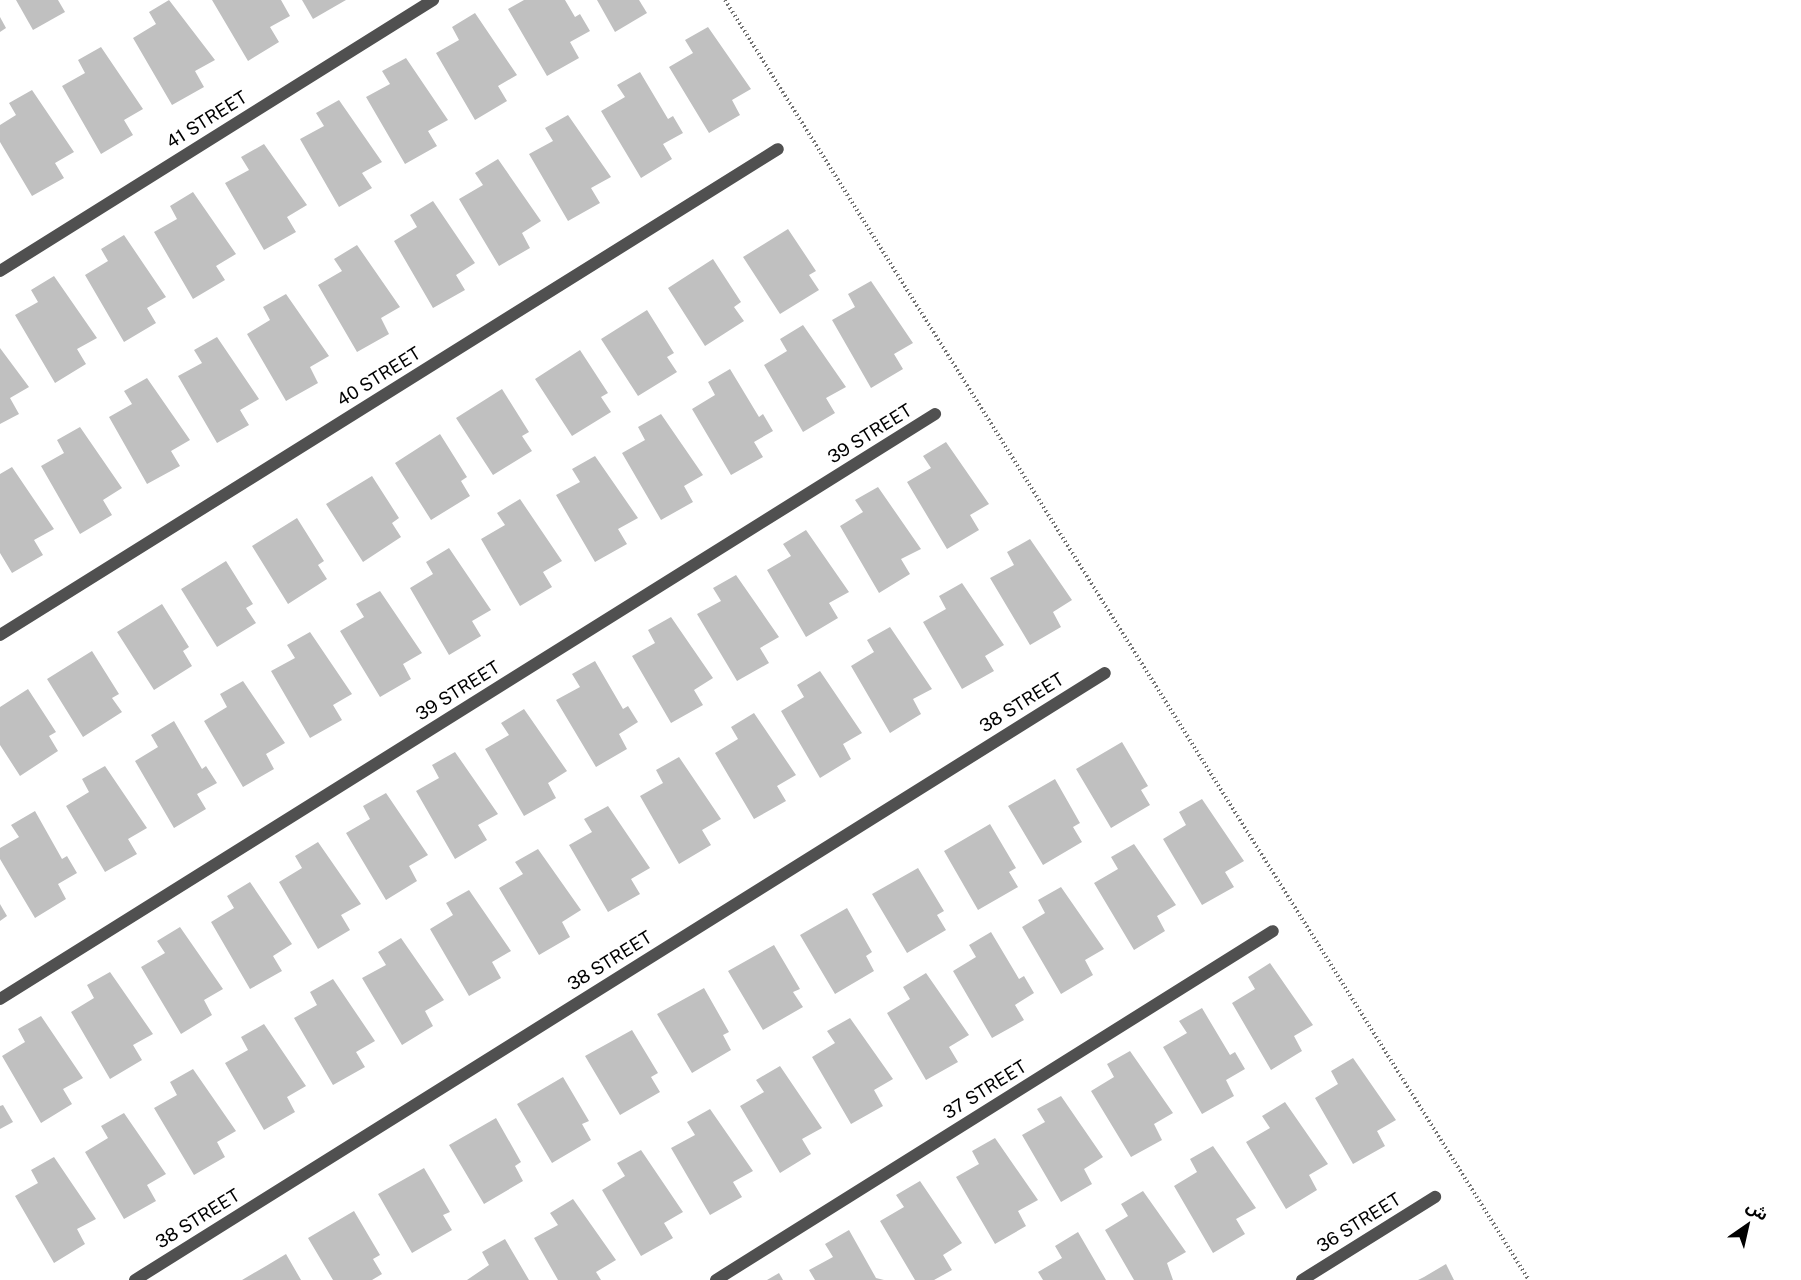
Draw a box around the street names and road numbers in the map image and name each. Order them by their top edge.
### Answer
street label: 41 STREET [163,87,251,153]
street label: 40 STREET [333,343,425,411]
street label: 39 STREET [824,400,916,468]
street label: 39 STREET [412,657,504,725]
street label: 38 STREET [976,669,1068,737]
street label: 38 STREET [564,927,656,995]
street label: 37 STREET [939,1056,1031,1124]
street label: 38 STREET [152,1185,244,1253]
street label: 36 STREET [1313,1189,1405,1257]

